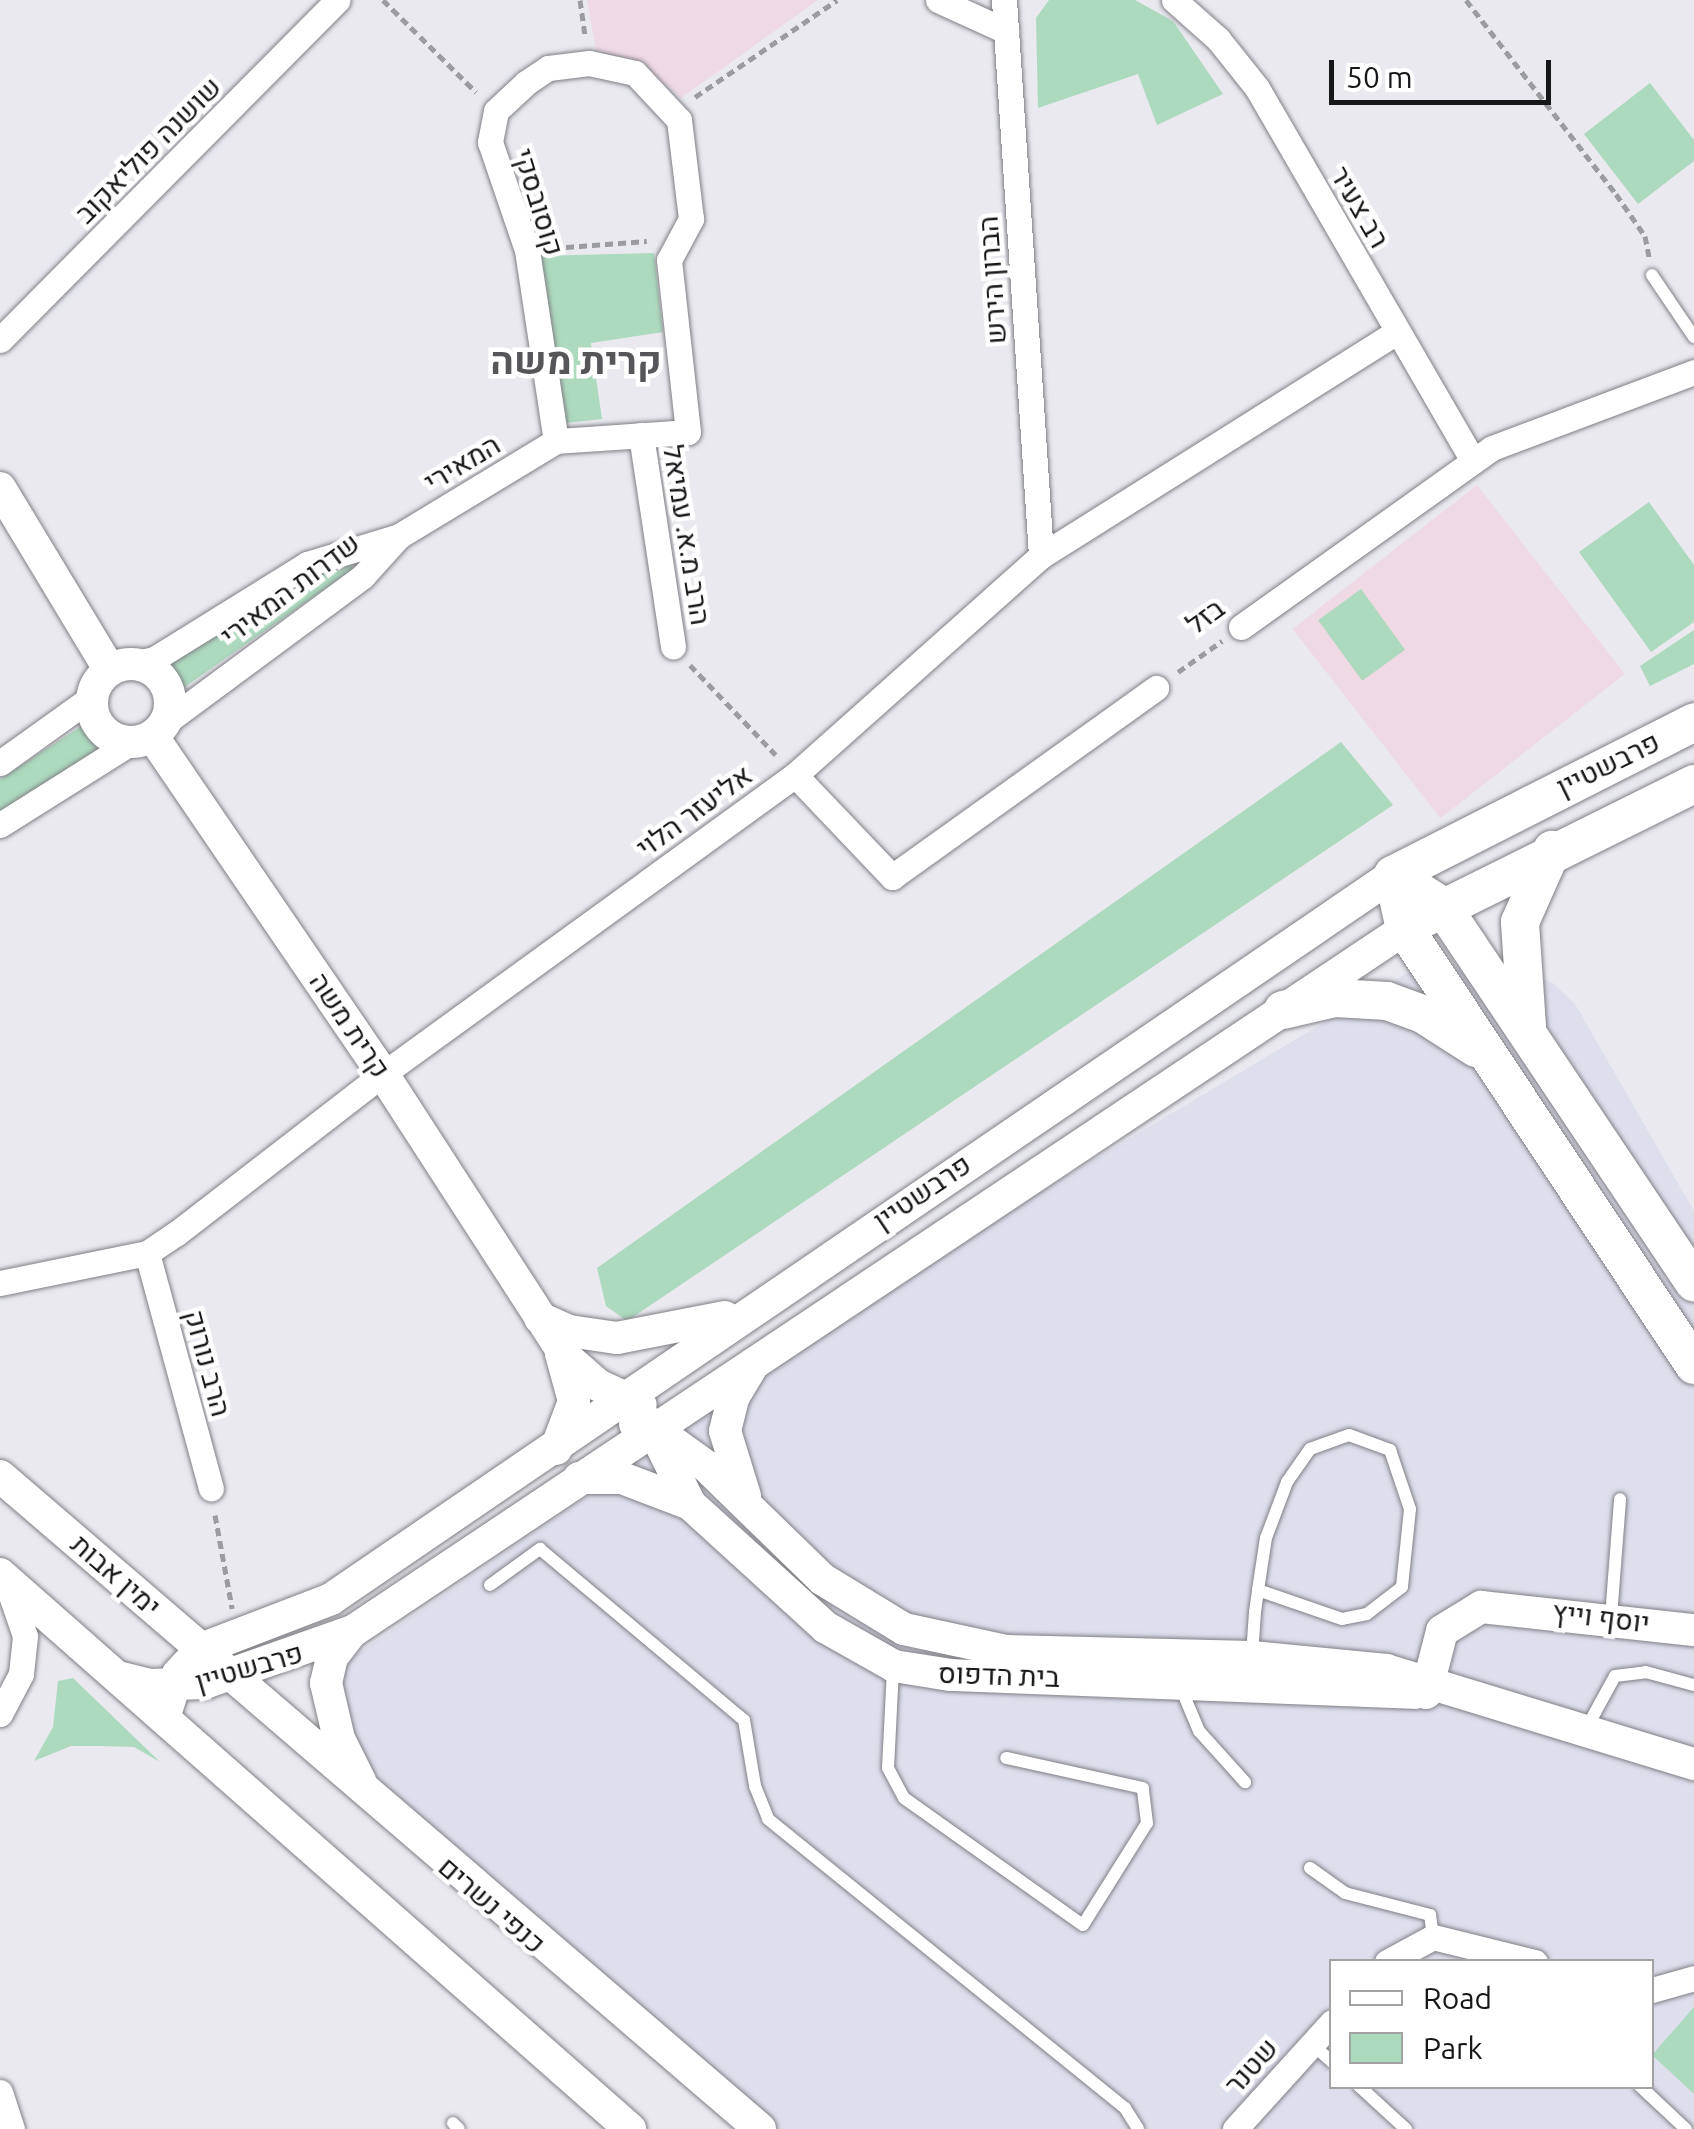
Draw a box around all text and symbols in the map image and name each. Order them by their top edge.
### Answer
scale bar [1334,40,1556,102]
text: 50 m [1346,60,1413,94]
street label: שושנה פוליאקוב [68,70,228,230]
street label: קוסובסקי [507,144,571,260]
street label: רב צעיר [1323,160,1397,254]
street label: הברון הירש [971,215,1013,345]
district label: קרית משה [490,338,662,384]
street label: המאירי [418,427,506,499]
street label: הרב מ.א. עמיאל [656,442,718,628]
street label: שדרות המאירי [214,526,366,652]
street label: בזל [1179,591,1231,641]
street label: פרבשטיין [1551,725,1665,803]
street label: אליעזר הלוי [630,758,758,864]
street label: קרית משה [303,966,397,1084]
street label: פרבשטיין [867,1147,977,1237]
street label: הרב נורוק [178,1306,238,1420]
street label: ימין אבות [64,1527,168,1623]
street label: יוסף וייץ [1550,1594,1652,1640]
street label: פרבשטיין [191,1636,307,1698]
street label: בית הדפוס [938,1656,1060,1694]
street label: כנפי נשרים [432,1850,552,1960]
legend [1329,1959,1654,2089]
text: Road [1423,1981,1492,2015]
street label: שטנר [1217,2031,1285,2101]
text: Park [1423,2031,1483,2065]

